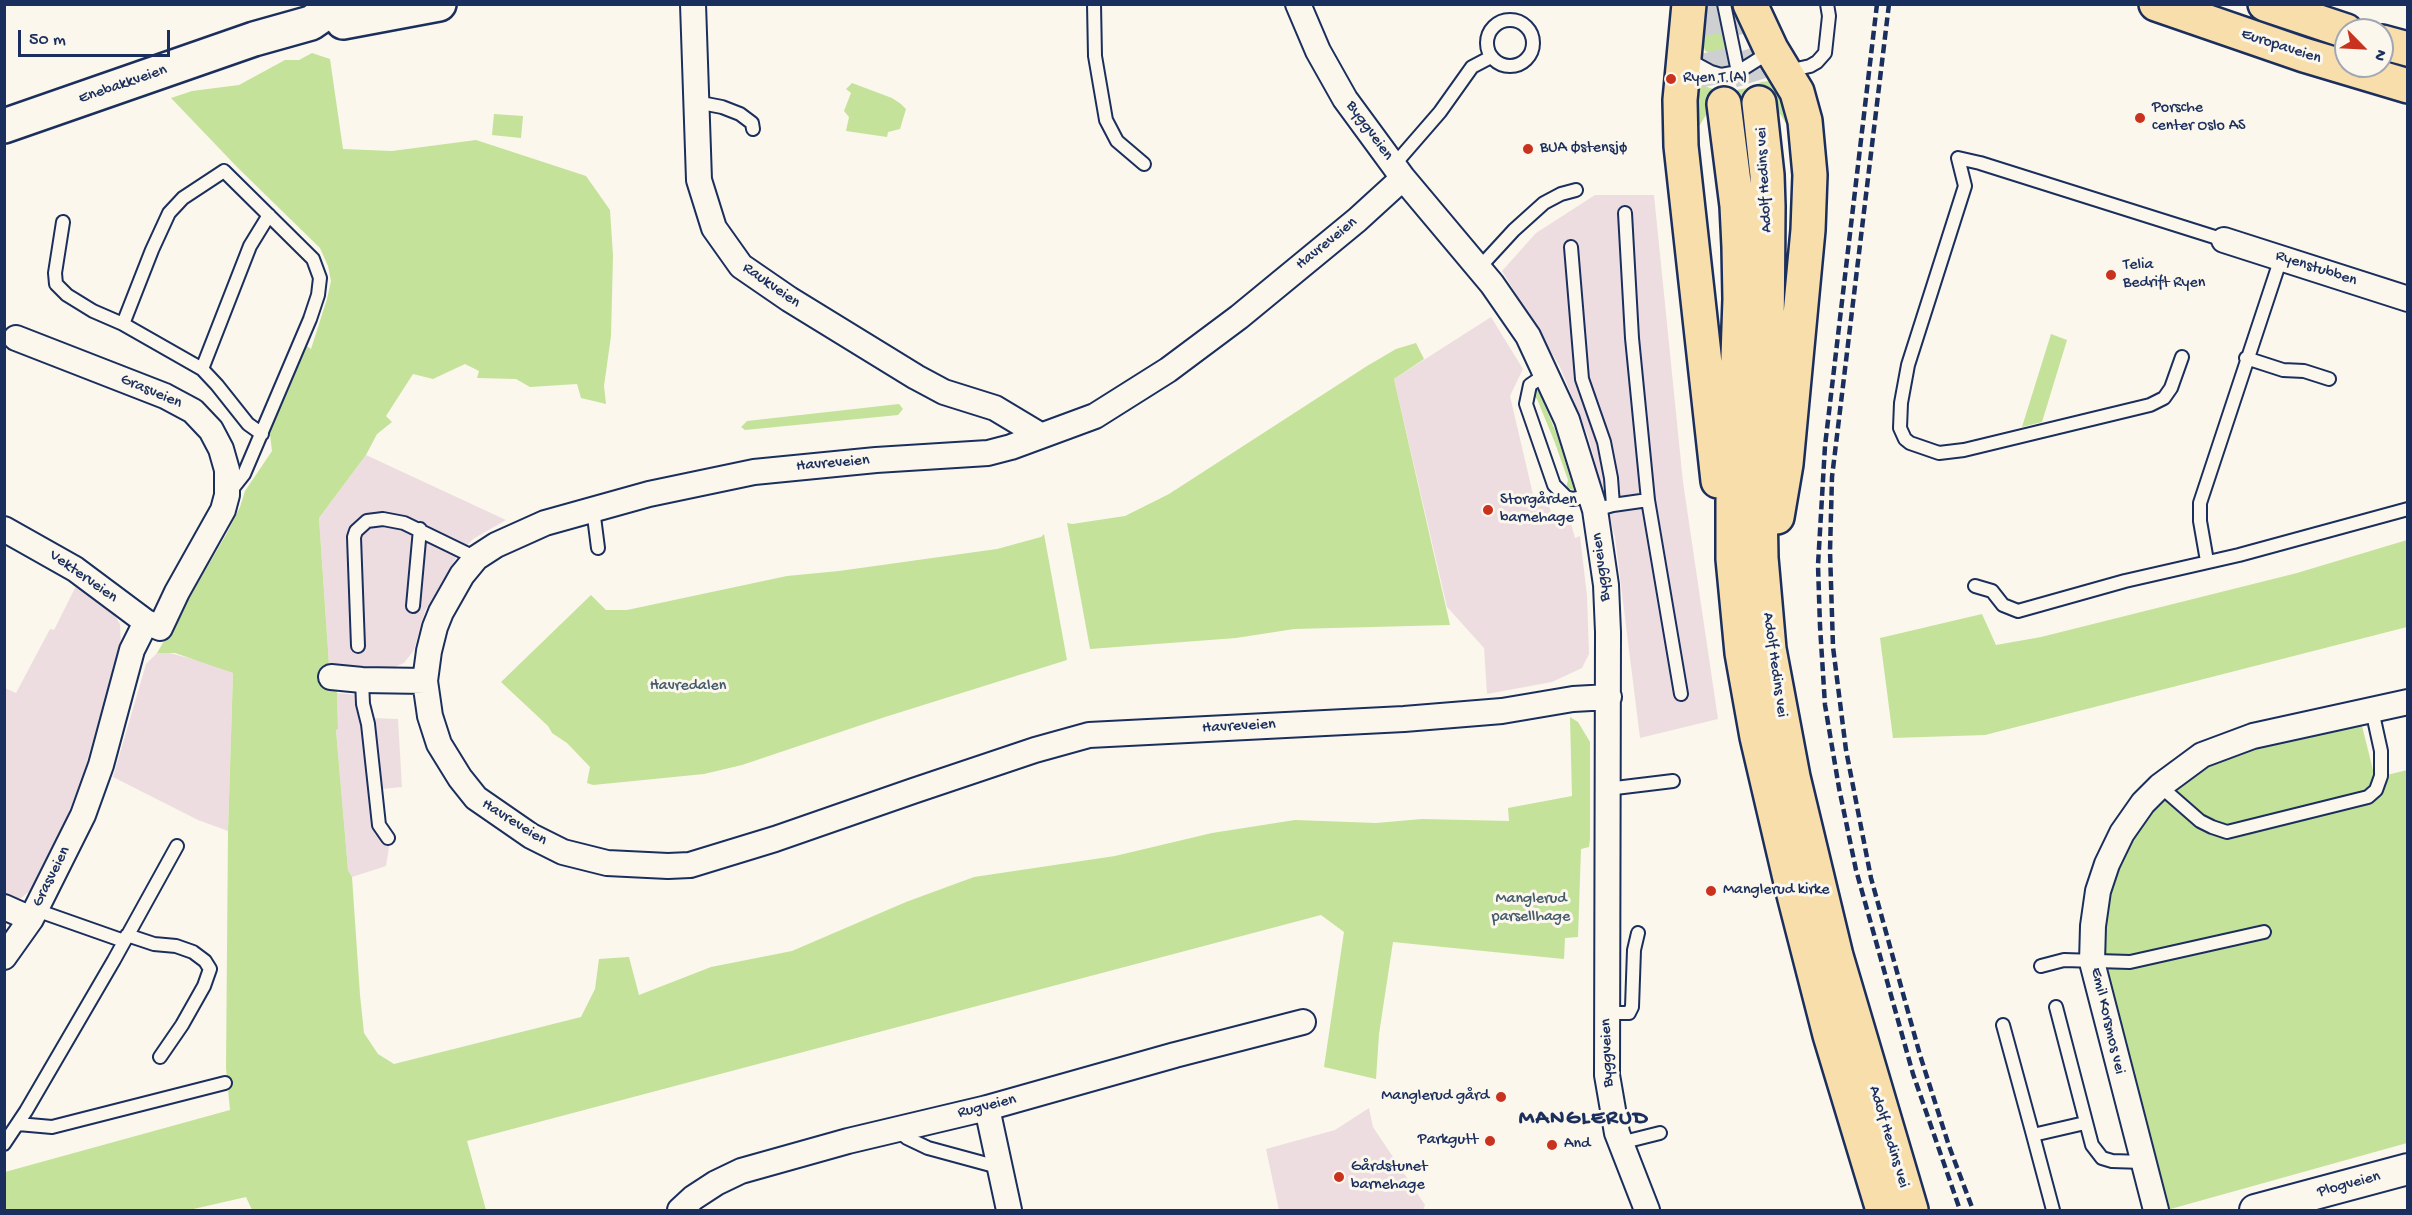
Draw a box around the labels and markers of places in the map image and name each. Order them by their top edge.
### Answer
place label: Ryen T (A) [1683,69,1747,89]
marker: Ryen T (A) [1664,72,1678,86]
place label: Porsche center Oslo AS [2152,99,2246,137]
marker: Porsche center Oslo AS [2133,111,2147,125]
place label: BUA Østensjø [1540,139,1627,159]
marker: BUA Østensjø [1521,142,1535,156]
place label: Telia Bedrift Ryen [2123,256,2205,294]
marker: Telia Bedrift Ryen [2104,268,2118,282]
place label: Storgården barnehage [1500,491,1577,529]
marker: Storgården barnehage [1481,503,1495,517]
place label: Manglerud kirke [1723,881,1829,901]
marker: Manglerud kirke [1704,884,1718,898]
place label: Manglerud gård [1381,1087,1489,1107]
marker: Manglerud gård [1494,1090,1508,1104]
place label: Parkgutt [1418,1131,1478,1151]
marker: Parkgutt [1483,1134,1497,1148]
place label: And [1564,1135,1590,1155]
marker: And [1545,1138,1559,1152]
place label: Gårdstunet barnehage [1351,1158,1427,1196]
marker: Gårdstunet barnehage [1332,1170,1346,1184]

